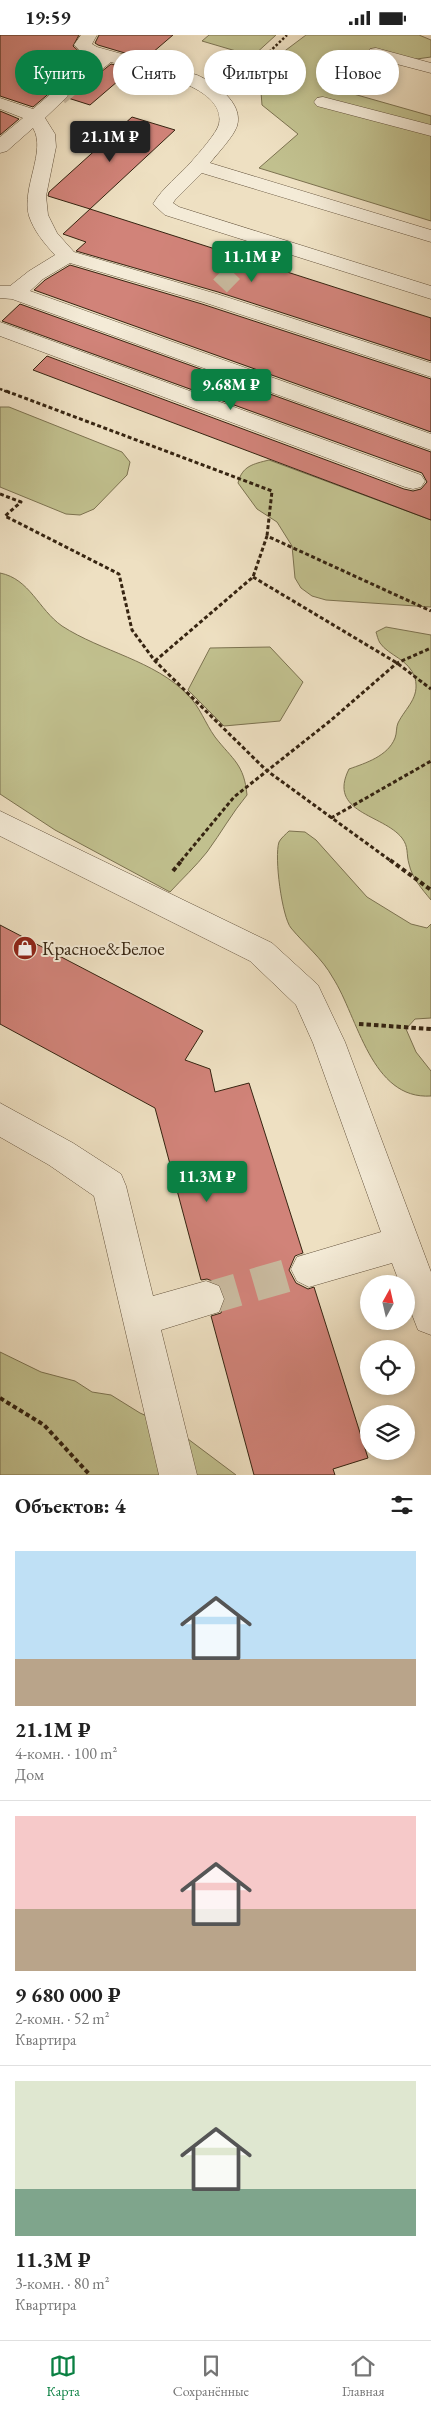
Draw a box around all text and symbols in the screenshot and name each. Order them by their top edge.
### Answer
text: 19:59 [25,5,71,30]
chip: Купить [15,50,103,95]
chip: Снять [113,50,194,95]
chip: Фильтры [204,50,306,95]
chip: Новое [316,50,399,95]
pin: 21.1M ₽ [64,121,156,163]
text: 21.1M ₽ [81,126,139,147]
pin: 11.1M ₽ [206,241,298,283]
text: 11.1M ₽ [223,246,281,267]
pin: 9.68M ₽ [185,369,277,411]
text: 9.68M ₽ [202,374,260,395]
shop icon: Красное&Белое [12,935,38,961]
place label: Красное&Белое [42,936,165,961]
pin: 11.3M ₽ [161,1161,253,1203]
text: 11.3M ₽ [178,1166,236,1187]
north arrow [360,1275,415,1330]
map controls [360,1275,415,1460]
button: locate [360,1340,415,1395]
button: layers [360,1405,415,1460]
icon: filters [388,1491,416,1519]
text: Объектов: 4 [15,1492,126,1519]
icon: home [171,1583,261,1673]
text: 21.1M ₽ [15,1716,91,1743]
text: 4-комн. · 100 m² [15,1743,117,1764]
text: Дом [15,1764,44,1785]
icon: home [171,1849,261,1939]
text: 9 680 000 ₽ [15,1981,121,2008]
text: 2-комн. · 52 m² [15,2008,110,2029]
text: Квартира [15,2029,76,2050]
icon: home [171,2114,261,2204]
text: 11.3M ₽ [15,2246,91,2273]
text: 3-комн. · 80 m² [15,2273,110,2294]
text: Квартира [15,2294,76,2315]
tab: Карта [46,2352,80,2400]
tab: Сохранённые [173,2352,249,2400]
tab: Главная [342,2352,385,2400]

